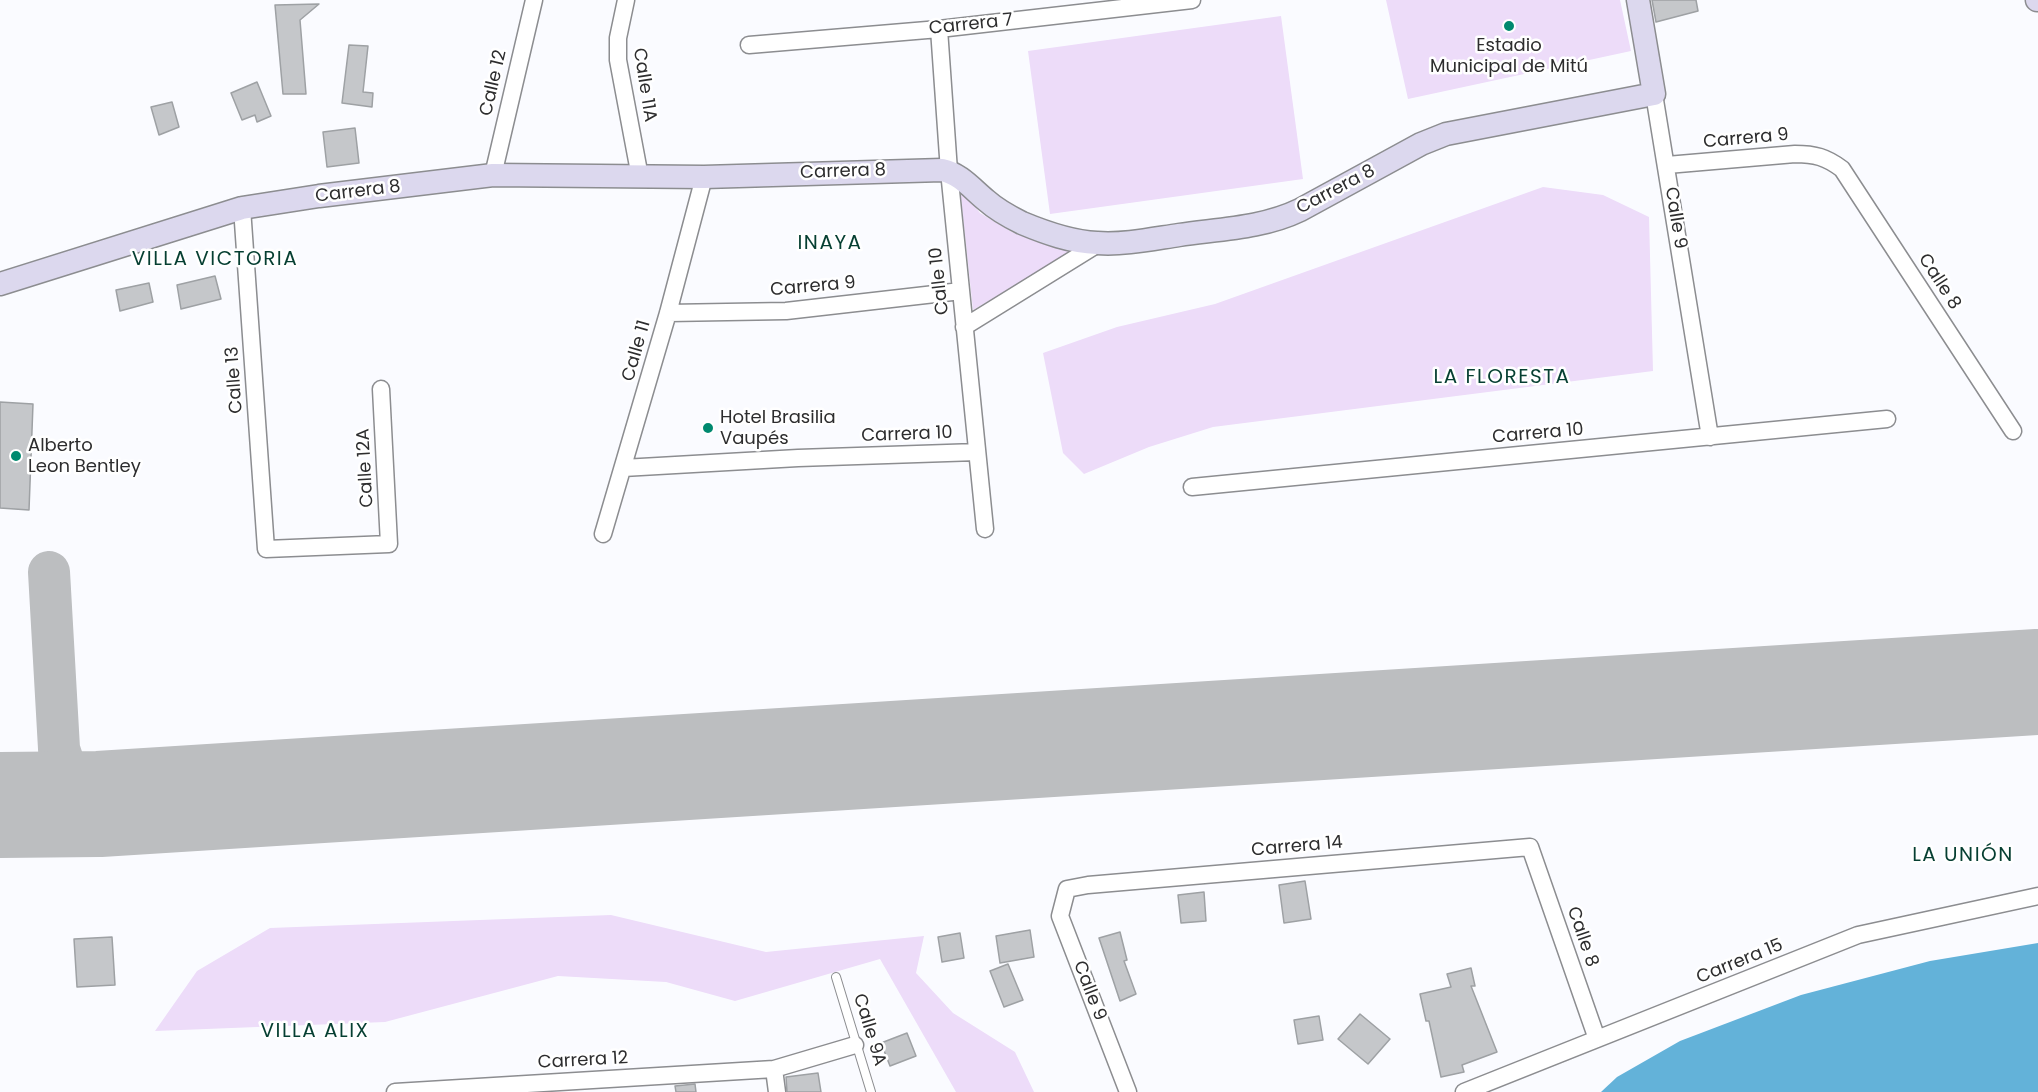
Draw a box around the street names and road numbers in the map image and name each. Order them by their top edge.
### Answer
street label: Carrera 7 [928,10,1014,40]
street label: Calle 11A [628,47,660,123]
street label: Calle 12 [476,48,512,118]
street label: Carrera 9 [1702,125,1790,153]
street label: Carrera 8 [800,160,886,184]
street label: Carrera 8 [1293,160,1379,220]
street label: Carrera 8 [314,176,402,208]
street label: Calle 9 [1659,186,1691,250]
street label: Calle 10 [926,246,954,316]
street label: Calle 8 [1913,250,1965,314]
street label: Carrera 9 [769,273,857,301]
street label: Calle 11 [618,318,656,384]
street label: Calle 13 [222,346,248,414]
street label: Carrera 10 [1492,419,1584,449]
street label: Carrera 10 [861,423,953,447]
street label: Calle 12A [353,428,379,508]
street label: Carrera 14 [1251,832,1343,862]
street label: Calle 8 [1562,904,1602,970]
street label: Carrera 15 [1694,935,1786,989]
street label: Calle 9 [1068,958,1110,1024]
street label: Calle 9A [848,991,890,1069]
street label: Carrera 12 [537,1048,629,1074]

